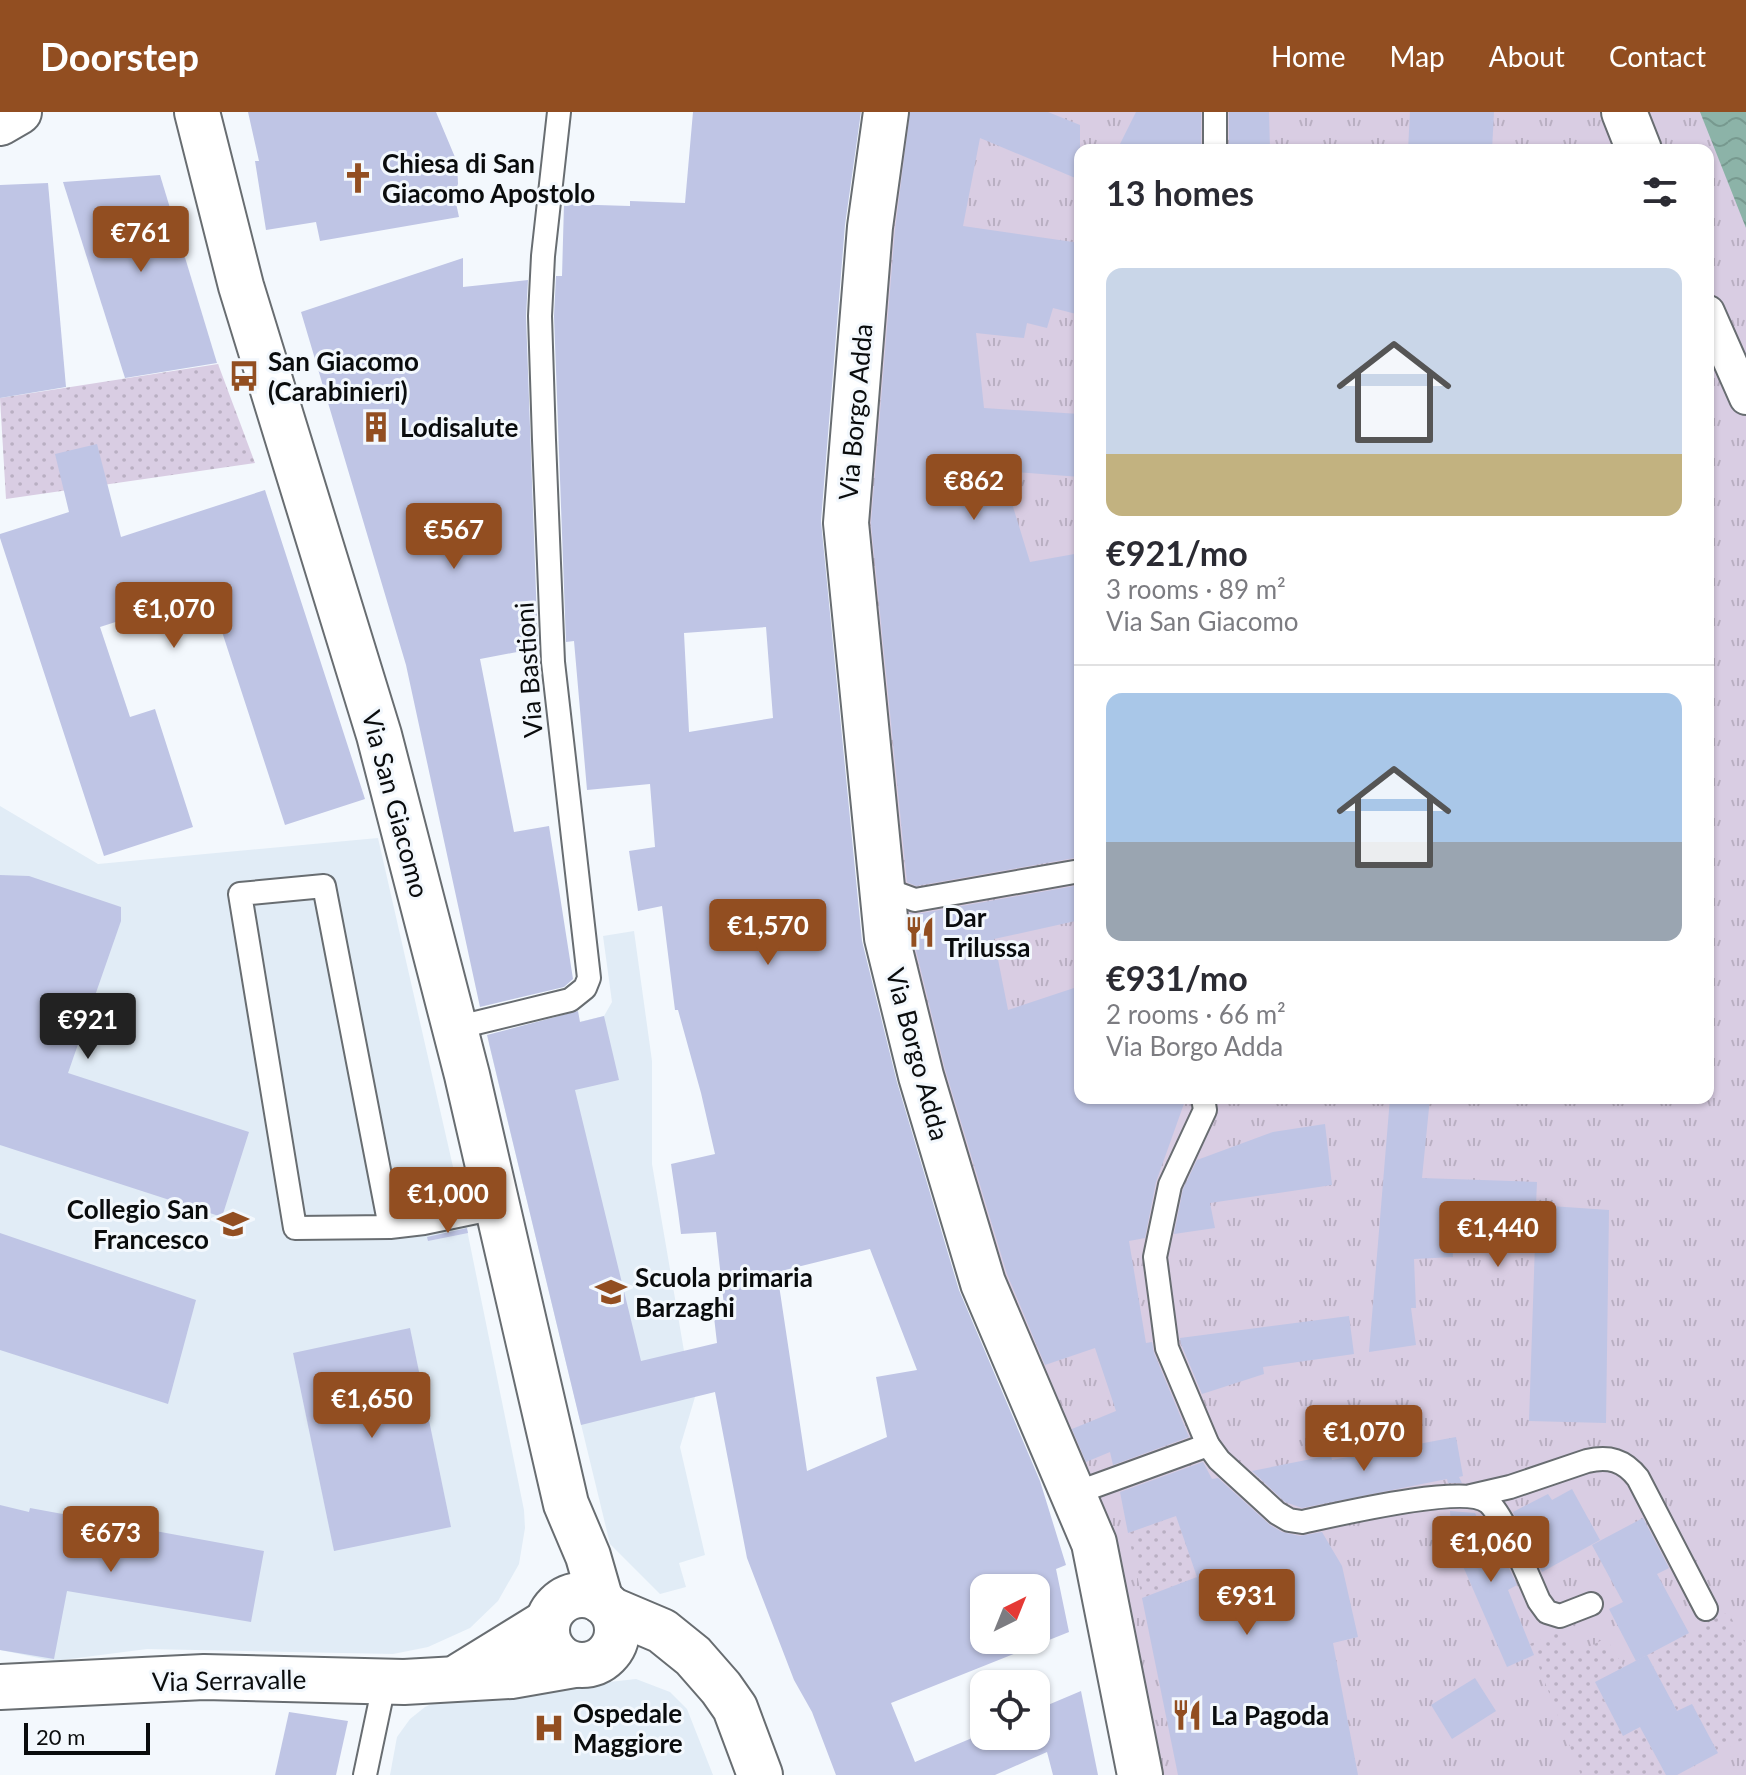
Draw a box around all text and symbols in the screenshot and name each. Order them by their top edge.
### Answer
text: Doorstep [40,33,199,79]
text: Home [1271,39,1346,73]
text: Map [1390,39,1445,73]
text: About [1489,39,1565,73]
text: Contact [1609,39,1706,73]
place label: Chiesa di San Giacomo Apostolo [382,147,595,209]
church icon: Chiesa di San Giacomo Apostolo [341,161,375,195]
icon: filters [1638,170,1682,214]
text: 13 homes [1106,172,1254,213]
pin: €761 [94,206,188,274]
text: €761 [111,216,171,248]
icon: home [1322,320,1466,464]
street label: Via Borgo Adda [831,322,879,502]
place label: San Giacomo (Carabinieri) [268,345,419,407]
bus stop icon: San Giacomo (Carabinieri) [227,359,261,393]
building icon: Lodisalute [359,410,393,444]
place label: Lodisalute [400,411,518,443]
pin: €862 [927,454,1021,522]
text: €862 [944,464,1004,496]
pin: €567 [407,503,501,571]
text: €567 [424,513,484,545]
text: €921/mo [1106,532,1248,573]
text: 3 rooms · 89 m² [1106,573,1286,605]
pin: €1,070 [109,582,239,650]
text: €1,070 [133,592,215,624]
street label: Via Bastioni [507,601,549,739]
text: Via San Giacomo [1106,605,1299,637]
street label: Via San Giacomo [356,707,436,901]
icon: home [1322,745,1466,889]
pin: €1,570 [703,899,833,967]
place label: Dar Trilussa [944,901,1030,963]
text: €1,570 [727,909,809,941]
restaurant icon: Dar Trilussa [903,915,937,949]
text: €931/mo [1106,957,1248,998]
street label: Via Borgo Adda [880,964,956,1144]
pin: €921 [41,993,135,1061]
text: 2 rooms · 66 m² [1106,998,1286,1030]
text: €921 [58,1003,118,1035]
text: Via Borgo Adda [1106,1030,1283,1062]
pin: €1,000 [383,1167,513,1235]
text: €1,000 [407,1177,489,1209]
place label: Collegio San Francesco [67,1193,209,1255]
pin: €1,440 [1433,1201,1563,1269]
school or university icon: Collegio San Francesco [216,1207,250,1241]
text: €1,440 [1457,1211,1539,1243]
place label: Scuola primaria Barzaghi [635,1261,813,1323]
school or university icon: Scuola primaria Barzaghi [594,1275,628,1309]
pin: €1,650 [307,1372,437,1440]
text: €1,650 [331,1382,413,1414]
pin: €1,070 [1299,1405,1429,1473]
text: €1,070 [1323,1415,1405,1447]
pin: €673 [64,1506,158,1574]
text: €673 [81,1516,141,1548]
pin: €1,060 [1426,1516,1556,1584]
text: €1,060 [1450,1526,1532,1558]
pin: €931 [1200,1569,1294,1637]
north arrow [970,1574,1050,1654]
map controls [970,1574,1050,1750]
text: €931 [1217,1579,1277,1611]
street label: Via Serravalle [151,1663,307,1697]
button: locate [970,1670,1050,1750]
place label: Ospedale Maggiore [573,1697,683,1759]
restaurant icon: La Pagoda [1170,1698,1204,1732]
place label: La Pagoda [1211,1699,1329,1731]
hospital icon: Ospedale Maggiore [532,1711,566,1745]
scale bar [24,1719,150,1755]
text: 20 m [36,1723,85,1750]

